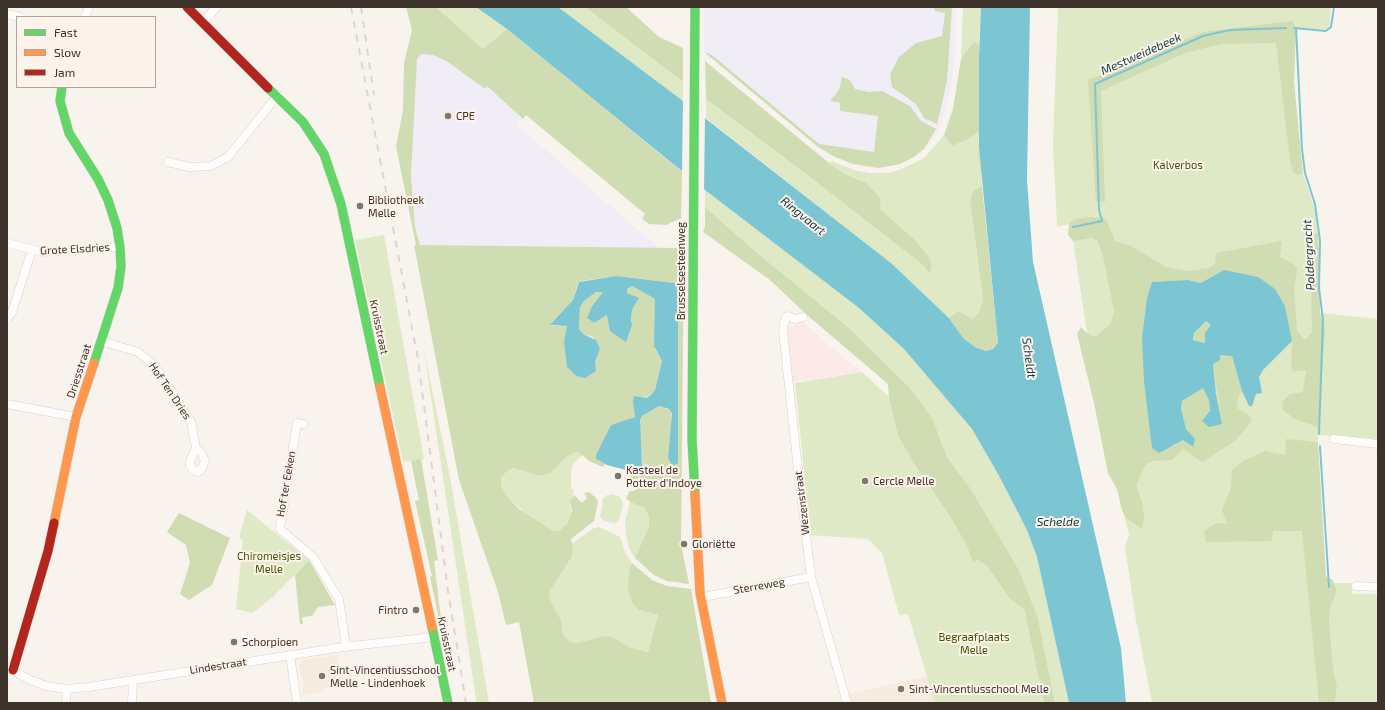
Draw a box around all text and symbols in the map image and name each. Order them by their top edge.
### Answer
legend [16,16,156,88]
text: Fast [54,25,77,39]
water label: Mestweidebeek [1099,30,1183,78]
text: Slow [54,45,81,59]
text: Jam [54,65,75,79]
place label: CPE [456,109,475,123]
marker: CPE [443,111,453,121]
park label: Kalverbos [1153,158,1203,172]
place label: Bibliotheek Melle [368,193,424,219]
water label: Ringvaart [778,194,828,238]
marker: Bibliotheek Melle [355,201,365,211]
water label: Poldergracht [1300,219,1318,291]
street label: Brusselsesteenweg [674,222,688,320]
street label: Grote Elsdries [40,241,110,257]
street label: Kruisstraat [367,298,391,356]
water label: Scheldt [1019,337,1039,379]
street label: Driesstraat [64,342,94,400]
street label: Hof Ten Dries [146,360,194,422]
street label: Hof ter Eeken [274,450,298,518]
place label: Kasteel de Potter d'Indoye [626,463,702,489]
street label: Wezenstraat [792,470,812,536]
marker: Kasteel de Potter d'Indoye [613,471,623,481]
place label: Cercle Melle [873,474,934,488]
marker: Cercle Melle [860,476,870,486]
water label: Schelde [1037,515,1079,529]
place label: Gloriëtte [692,537,736,551]
marker: Gloriëtte [679,539,689,549]
park label: Chiromeisjes Melle [237,549,301,575]
street label: Sterreweg [732,575,786,597]
place label: Fintro [378,603,408,617]
marker: Fintro [411,605,421,615]
street label: Kruisstraat [435,615,459,673]
park label: Begraafplaats Melle [938,630,1010,656]
place label: Schorpioen [242,635,298,649]
marker: Schorpioen [229,637,239,647]
street label: Lindestraat [189,655,247,677]
place label: Sint-Vincentiusschool Melle - Lindenhoek [330,663,439,689]
marker: Sint-Vincentiusschool Melle - Lindenhoek [317,671,327,681]
place label: Sint-Vincentiusschool Melle [909,682,1049,696]
marker: Sint-Vincentiusschool Melle [896,684,906,694]

